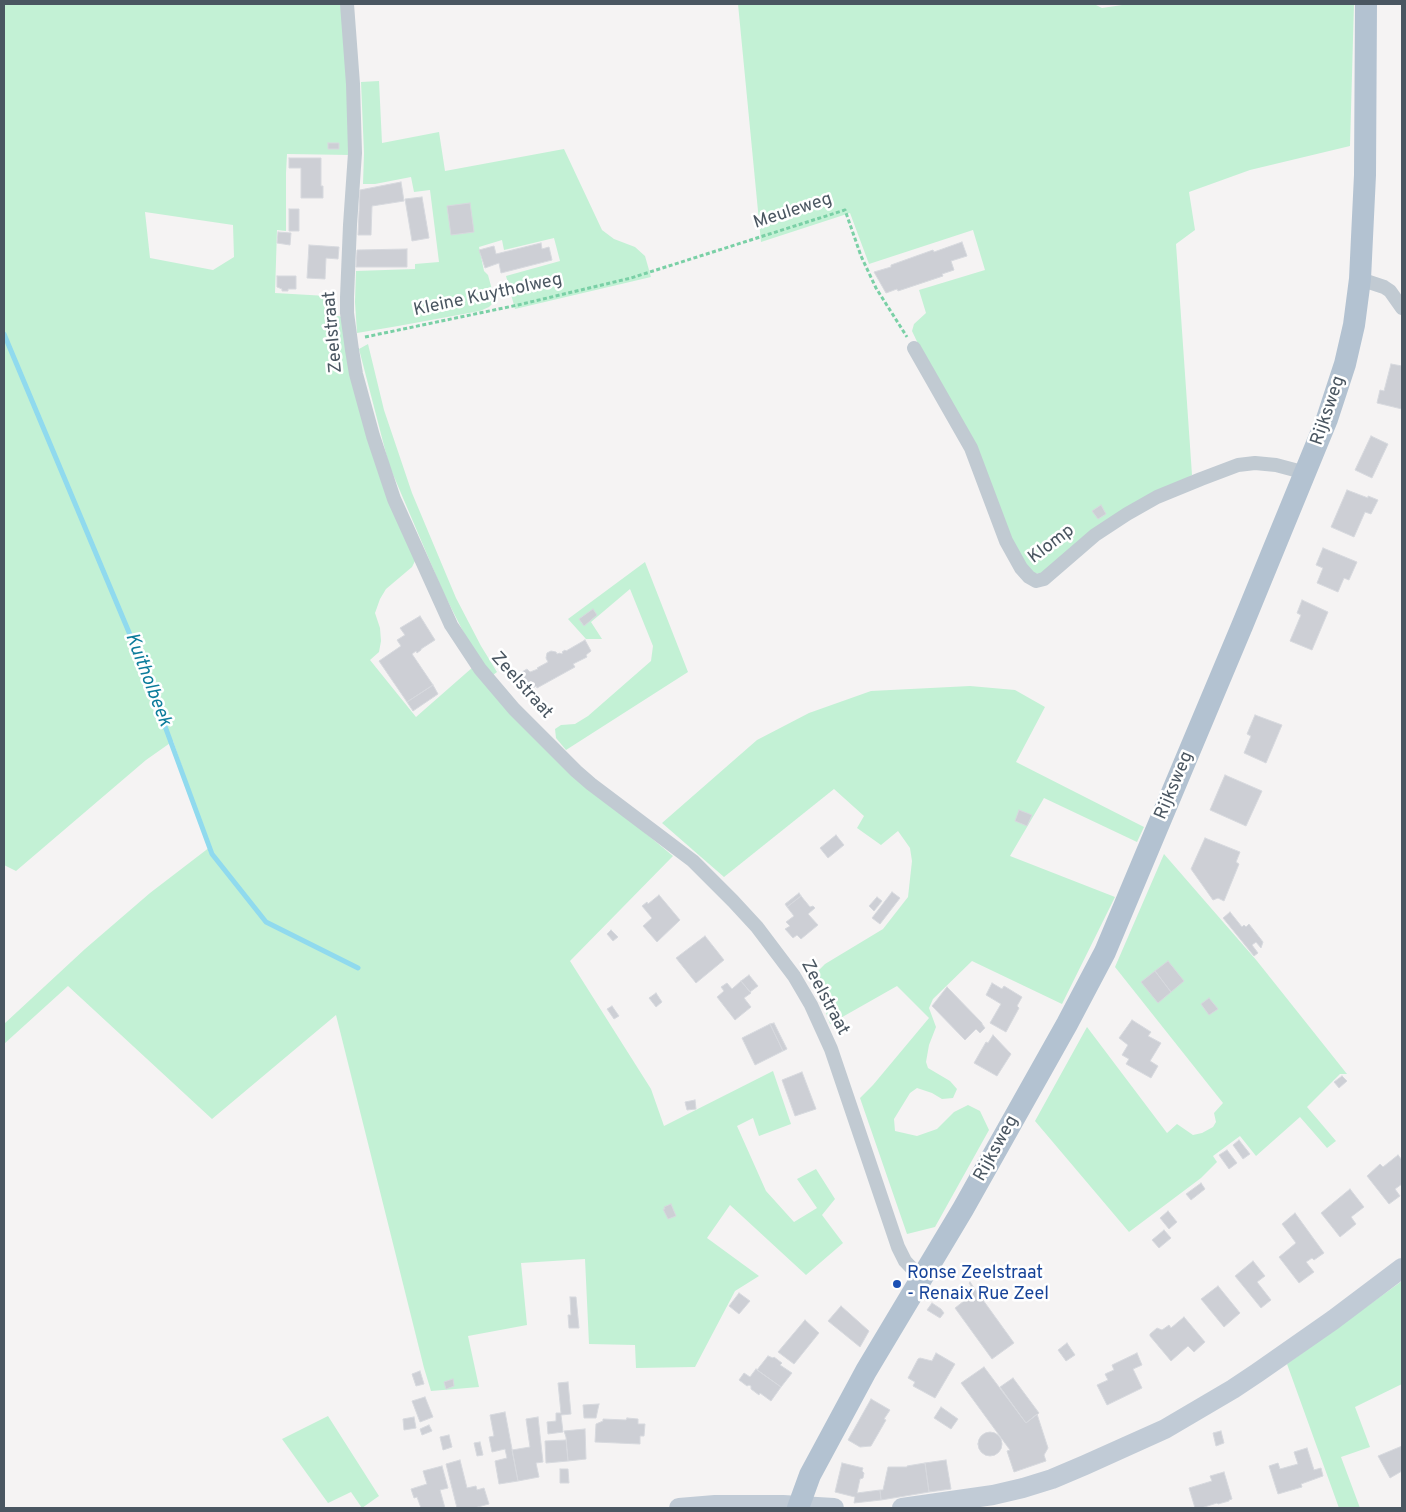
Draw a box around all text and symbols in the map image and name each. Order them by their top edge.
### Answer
street label: Meuleweg [751,189,835,235]
street label: Kleine Kuytholweg [412,270,564,322]
street label: Zeelstraat [320,290,348,374]
street label: Rijksweg [1307,373,1351,449]
street label: Klomp [1025,521,1079,569]
water label: Kuitholbeek [119,630,175,730]
street label: Zeelstraat [485,648,557,724]
street label: Rijksweg [1151,749,1199,823]
street label: Zeelstraat [795,957,853,1039]
street label: Rijksweg [970,1112,1024,1186]
place label: Ronse Zeelstraat - Renaix Rue Zeel [907,1263,1049,1306]
marker: Ronse Zeelstraat - Renaix Rue Zeel [891,1278,903,1290]

